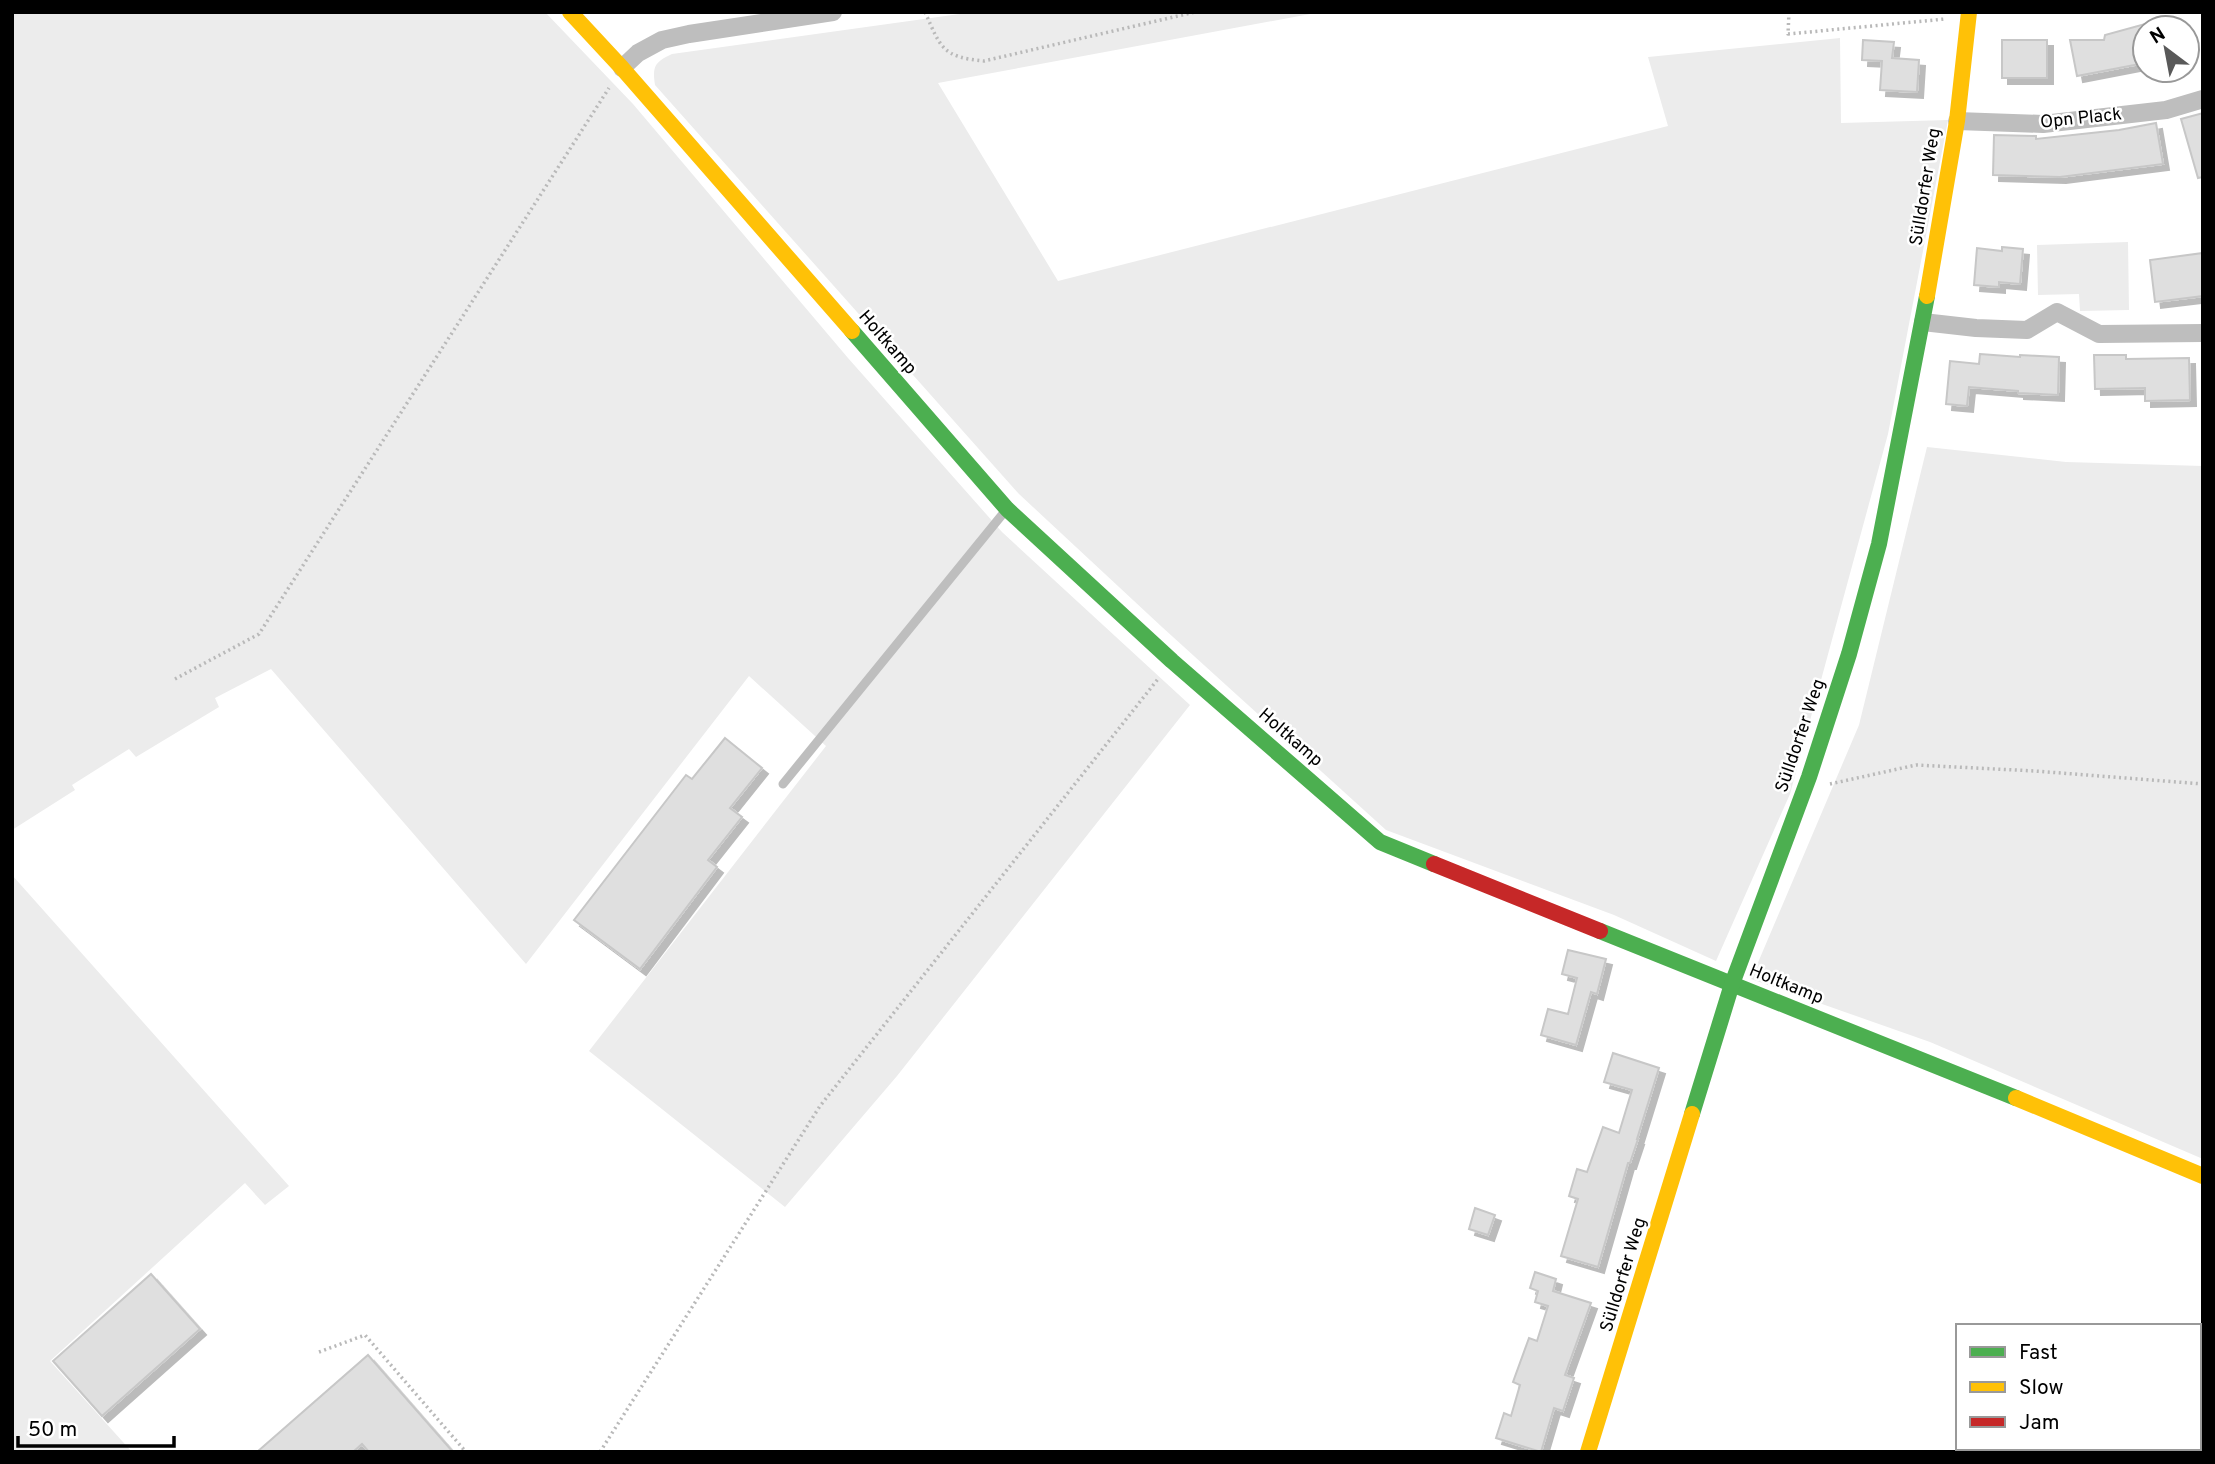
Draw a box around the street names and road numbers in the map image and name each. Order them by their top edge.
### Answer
street label: Opn Plack [2039,103,2123,135]
street label: Sülldorfer Weg [1905,127,1947,247]
street label: Holtkamp [853,306,921,380]
street label: Sülldorfer Weg [1771,676,1831,796]
street label: Holtkamp [1253,704,1327,772]
street label: Holtkamp [1745,960,1827,1010]
street label: Sülldorfer Weg [1596,1215,1652,1335]

